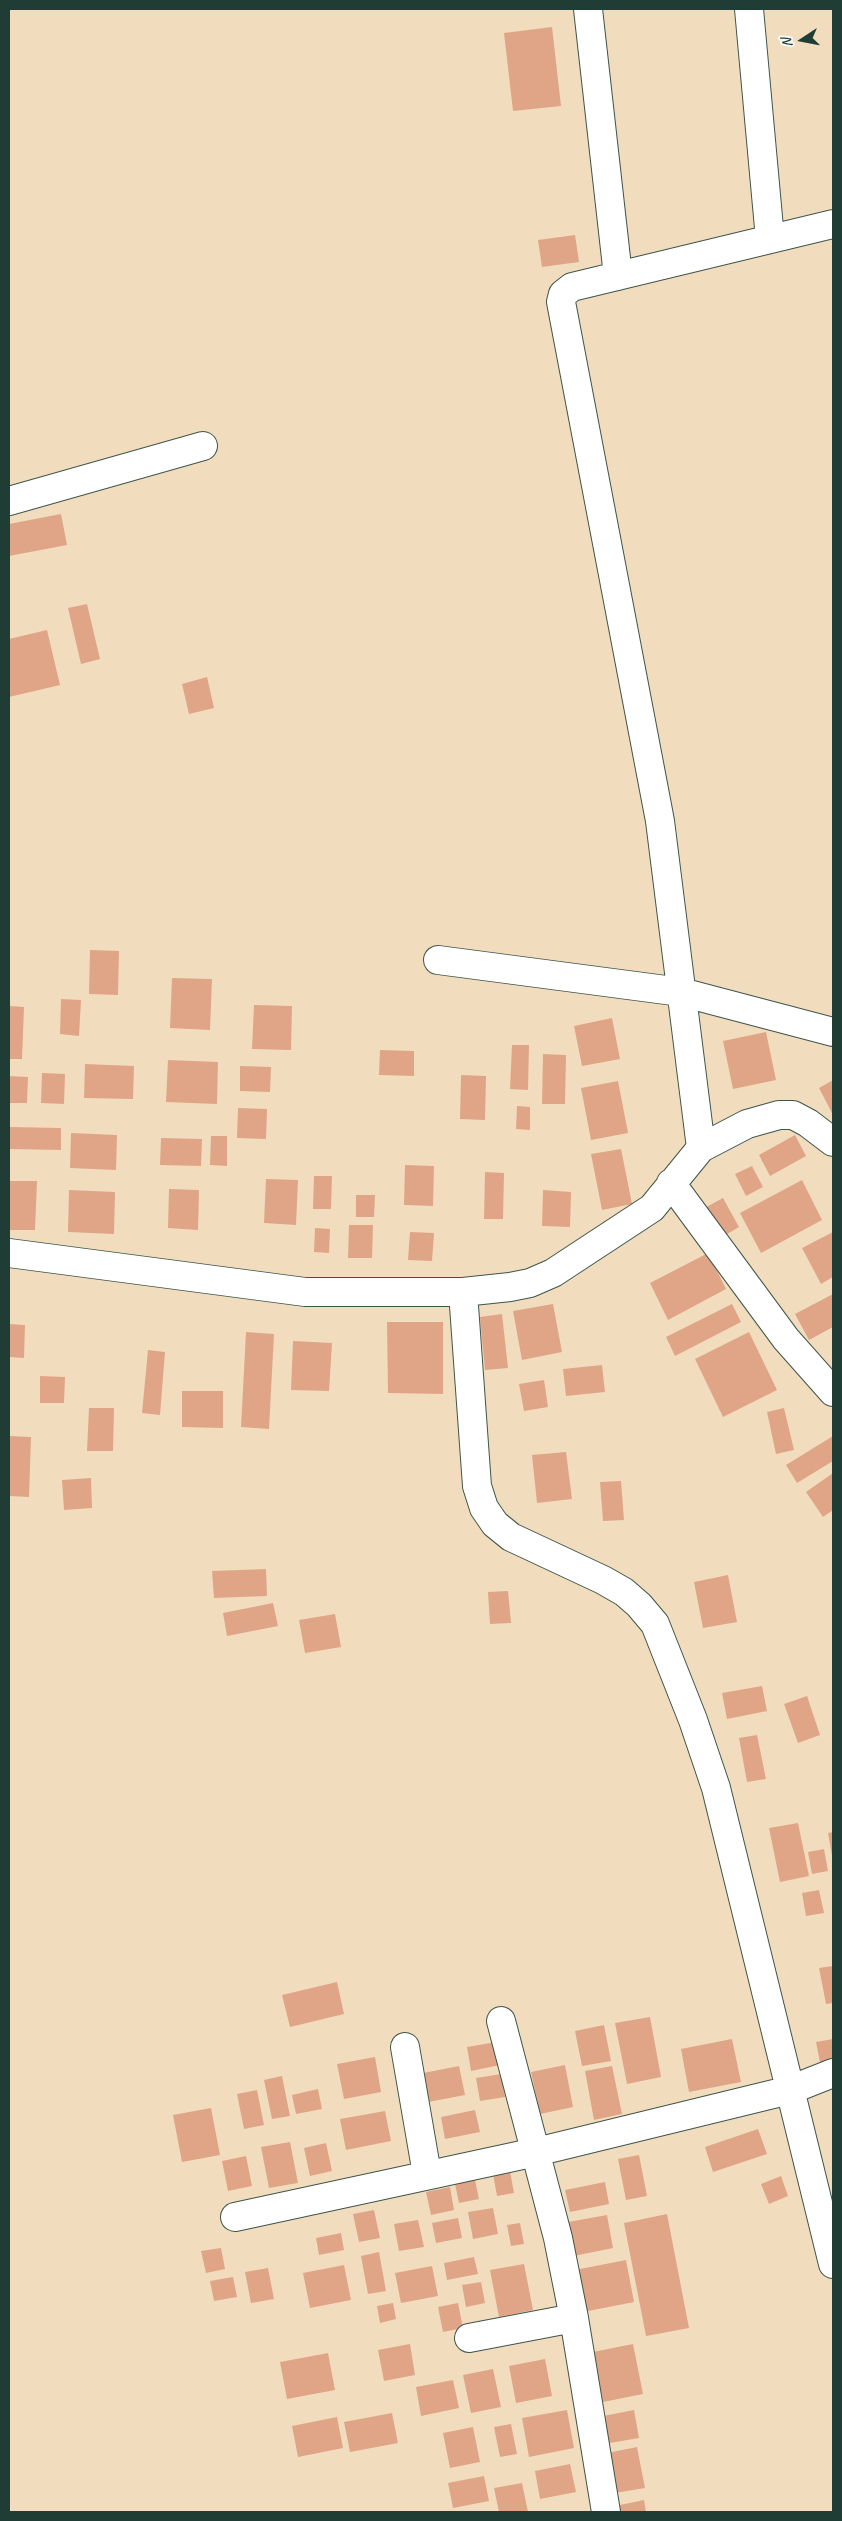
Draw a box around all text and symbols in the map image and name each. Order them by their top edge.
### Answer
north arrow [777,15,827,65]
text: N [778,37,796,49]

